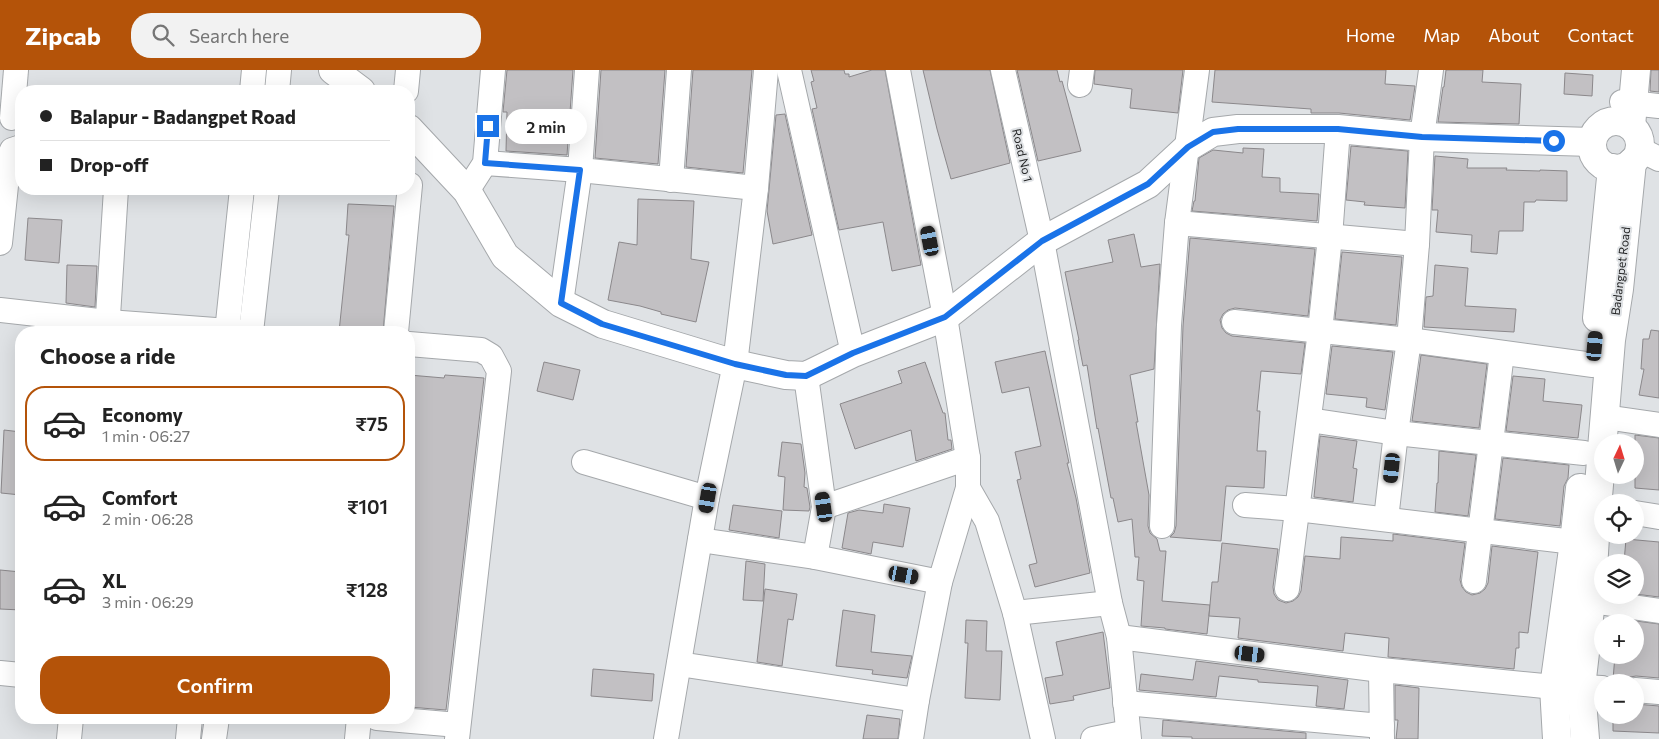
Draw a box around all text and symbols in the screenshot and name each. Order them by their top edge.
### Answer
search box [131,13,481,58]
text: Zipcab [25,21,101,50]
icon: search [149,21,177,49]
text: Search here [189,24,289,47]
text: Home [1346,24,1395,46]
text: Map [1423,24,1460,46]
text: About [1488,24,1540,46]
text: Contact [1568,24,1634,46]
text: Balapur - Badangpet Road [70,105,296,128]
callout: 2 min [506,108,588,144]
route end [477,115,499,137]
text: 2 min [526,117,566,136]
street label: Road No 1 [1010,127,1036,183]
route start [1543,130,1565,152]
text: Drop-off [70,153,149,176]
car [919,225,940,257]
street label: Badangpet Road [1608,226,1632,316]
car [1586,330,1603,362]
text: Choose a ride [40,342,175,369]
icon: car [42,401,87,446]
text: Economy [102,403,183,426]
text: ₹75 [355,412,388,435]
text: 1 min · 06:27 [102,426,190,445]
north arrow [1594,434,1644,484]
map controls [1594,434,1644,724]
car [1382,452,1401,484]
car [698,482,717,514]
icon: car [42,484,87,529]
text: Comfort [102,486,178,509]
car [814,491,833,523]
button: locate [1594,494,1644,544]
text: ₹101 [347,495,388,518]
text: 2 min · 06:28 [102,509,194,528]
button: layers [1594,554,1644,604]
car [887,565,920,585]
icon: car [42,567,87,612]
text: XL [102,569,127,592]
text: ₹128 [346,578,388,601]
text: 3 min · 06:29 [102,592,194,611]
button: + [1594,614,1644,664]
car [1234,645,1265,663]
button: Confirm [40,656,390,714]
button: − [1594,674,1644,724]

